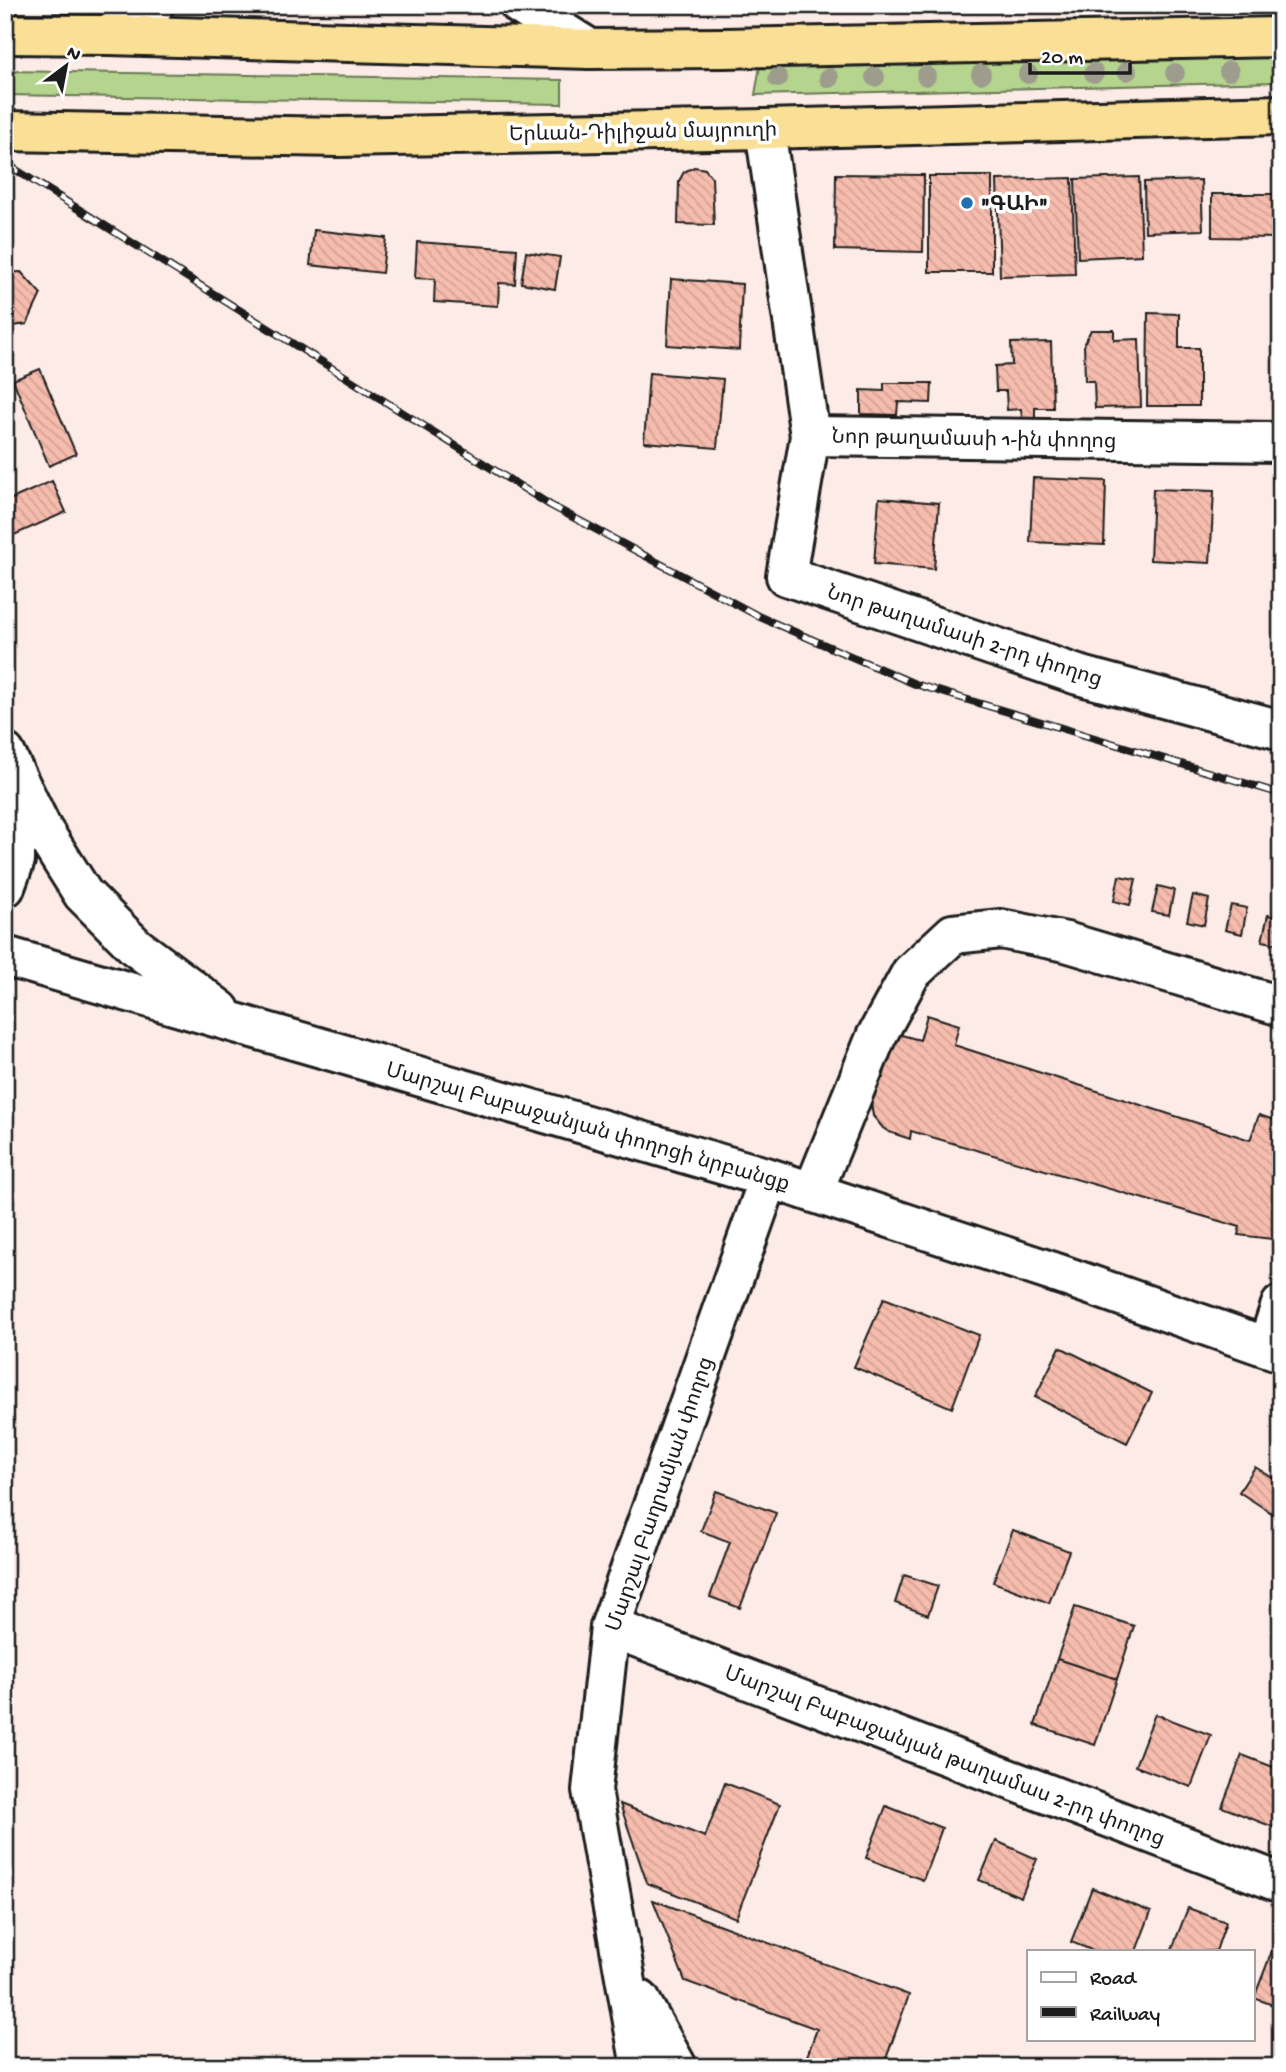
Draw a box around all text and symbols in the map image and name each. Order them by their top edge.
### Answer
north arrow [32,32,102,102]
scale bar [1030,32,1130,76]
text: N [62,42,85,68]
text: 20 m [1041,47,1083,72]
street label: Երևան-Դիլիջան մայրուղի [509,119,778,149]
place label: "ԳԱԻ" [981,194,1048,219]
marker: "ԳԱԻ" [959,195,975,211]
street label: Նոր թաղամասի 1-ին փողոց [831,426,1117,456]
street label: Նոր թաղամասի 2-րդ փողոց [823,581,1105,695]
street label: Մարշալ Բաբաջանյան փողոցի նրբանցք [382,1059,792,1199]
street label: Մարշալ Բաղրամյան փողոց [603,1354,721,1636]
street label: Մարշալ Բաբաջանյան թաղամաս 2-րդ փողոց [720,1662,1168,1854]
legend [1027,1950,1254,2040]
text: Road [1090,1968,1138,1993]
text: Railway [1090,2004,1160,2029]

